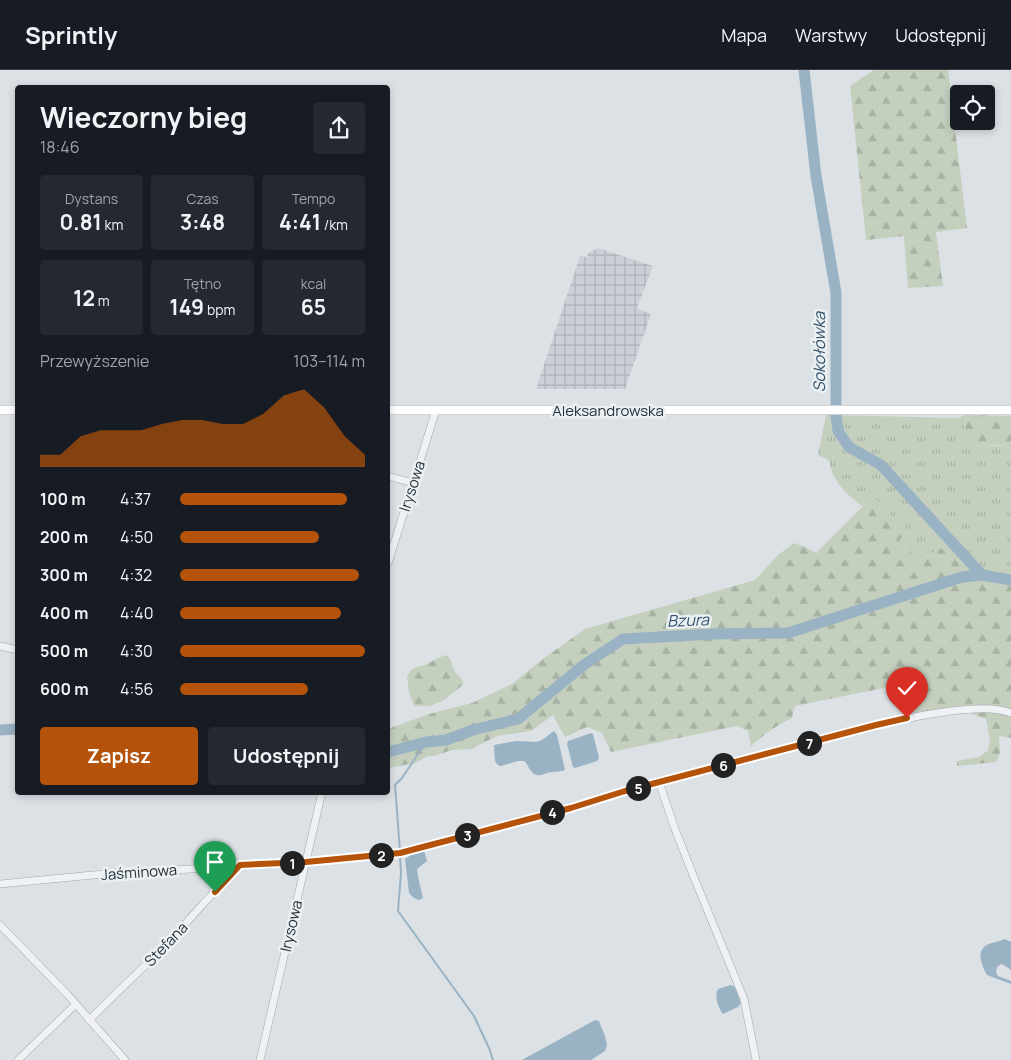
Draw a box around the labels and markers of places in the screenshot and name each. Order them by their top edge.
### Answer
pin [886,667,928,718]
pin: 7 [796,730,822,756]
pin: 6 [710,752,736,778]
pin: 5 [626,776,650,800]
pin: 4 [540,800,564,824]
pin: 3 [454,822,480,848]
pin [194,841,236,892]
pin: 2 [368,842,394,868]
pin: 1 [280,850,304,876]

